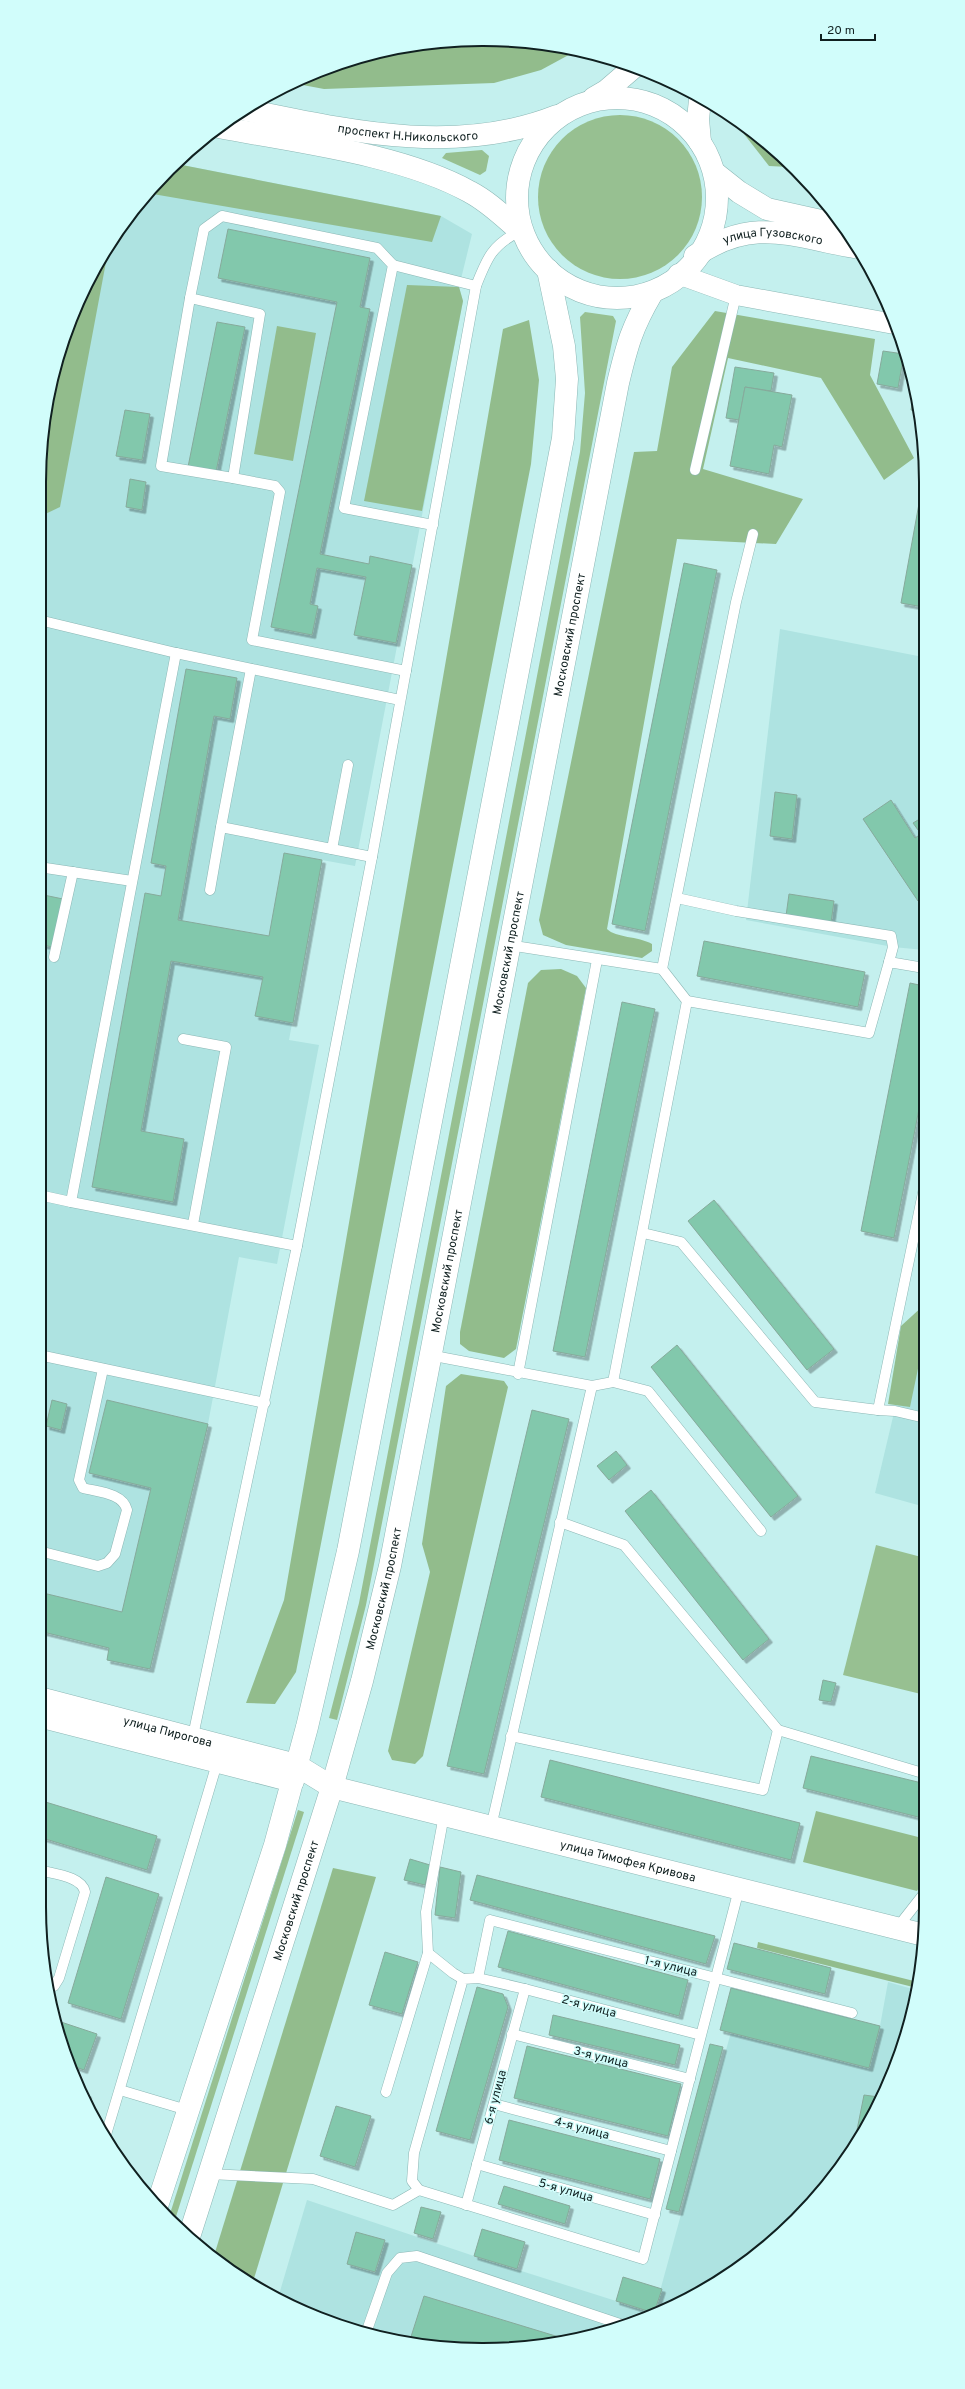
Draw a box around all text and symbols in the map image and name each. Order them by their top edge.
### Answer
scale bar [821,16,875,42]
text: 20 m [827,23,855,39]
street label: проспект Н.Никольского [337,121,479,146]
street label: улица Гузовского [721,225,824,250]
street label: Московский проспект [551,571,590,698]
street label: Московский проспект [489,890,529,1016]
street label: Московский проспект [428,1208,468,1334]
street label: Московский проспект [363,1526,406,1652]
street label: улица Пирогова [121,1713,214,1752]
street label: улица Тимофея Кривова [558,1837,697,1887]
street label: Московский проспект [270,1838,324,1963]
street label: 1-я улица [643,1953,699,1981]
street label: 2-я улица [560,1992,618,2022]
street label: 3-я улица [572,2043,630,2072]
street label: 6-я улица [481,2068,511,2126]
street label: 4-я улица [553,2114,611,2144]
street label: 5-я улица [537,2176,595,2206]

